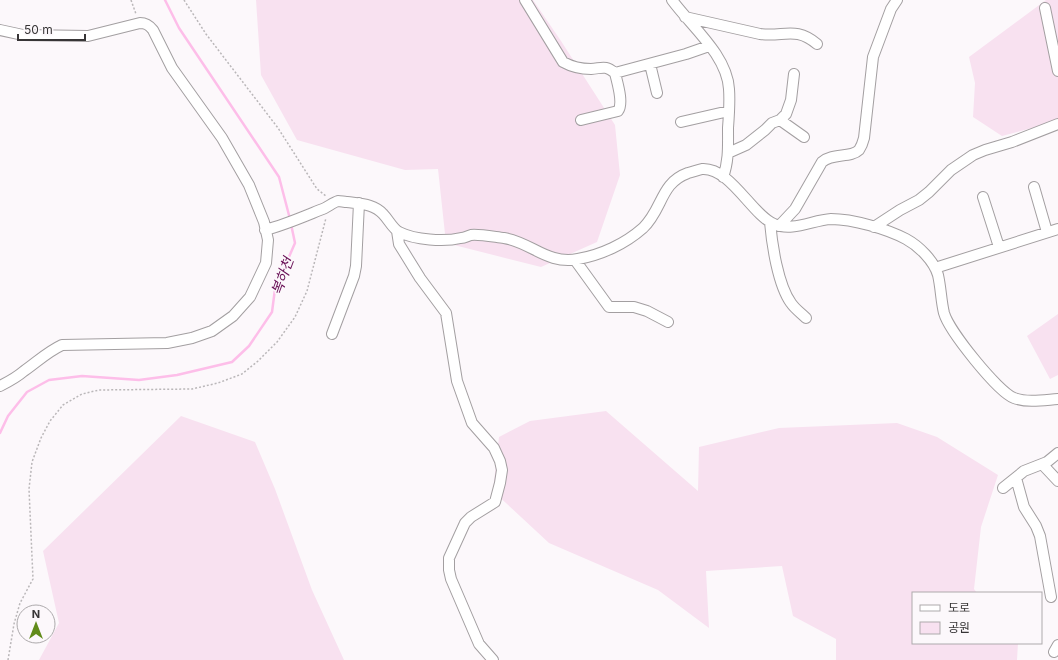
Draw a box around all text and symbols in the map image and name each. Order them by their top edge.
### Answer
scale bar [18,16,85,42]
text: 50 m [24,22,53,37]
water label: 복하천 [267,254,297,297]
legend [912,592,1042,644]
text: 도로 [948,600,970,615]
north arrow [16,604,56,644]
text: N [32,607,40,621]
text: 공원 [948,620,970,635]

